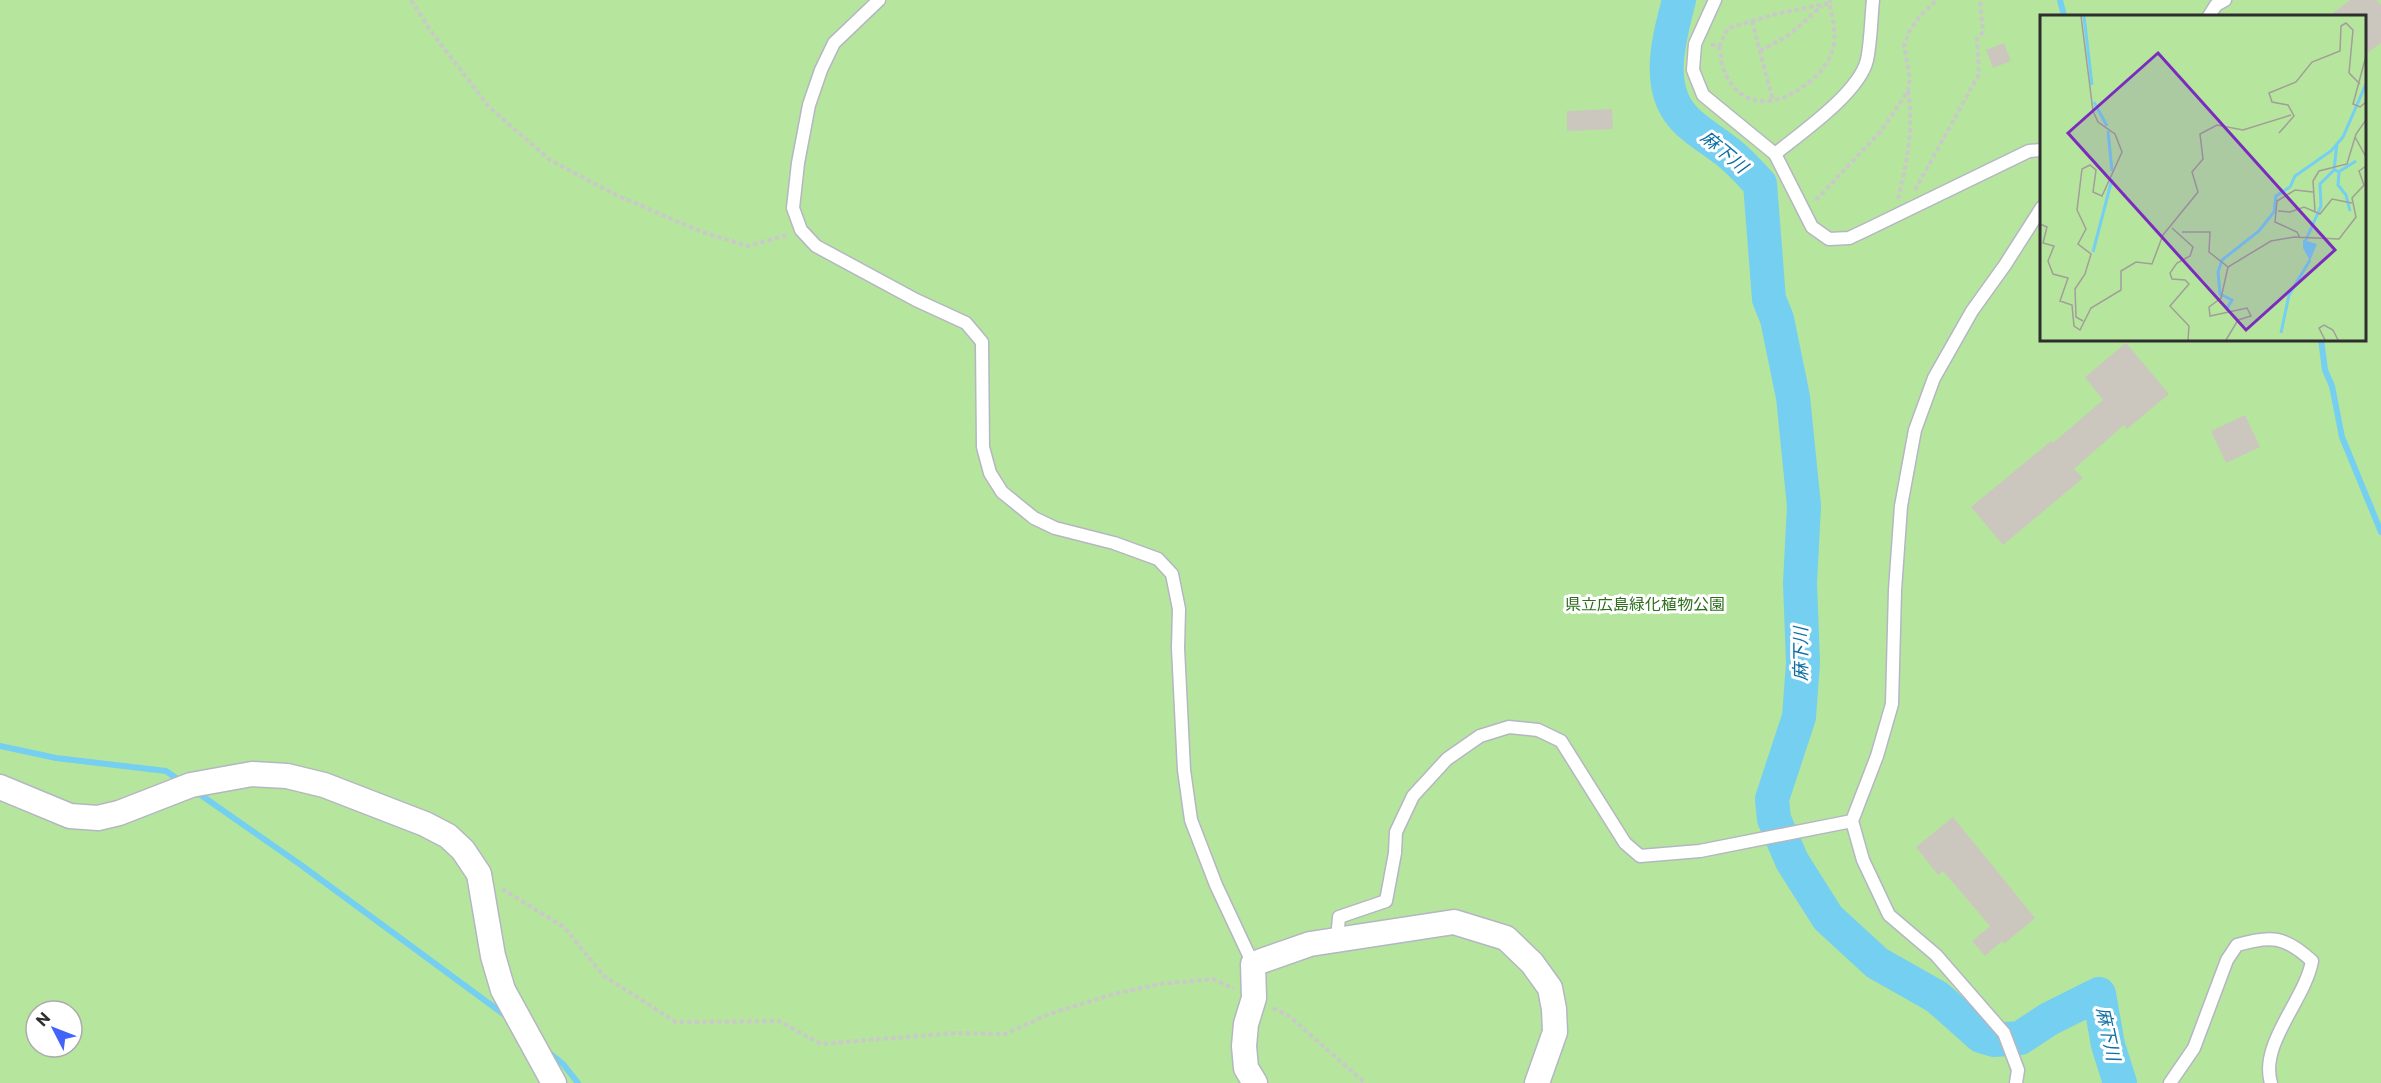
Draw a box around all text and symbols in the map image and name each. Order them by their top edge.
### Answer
inset map [2040,15,2366,340]
water label: 麻下川 [1697,125,1754,178]
park label: 県立広島緑化植物公園 [1565,594,1725,613]
water label: 麻下川 [1789,625,1811,681]
north arrow [24,999,84,1059]
water label: 麻下川 [2093,1005,2126,1064]
text: N [31,1008,54,1029]

